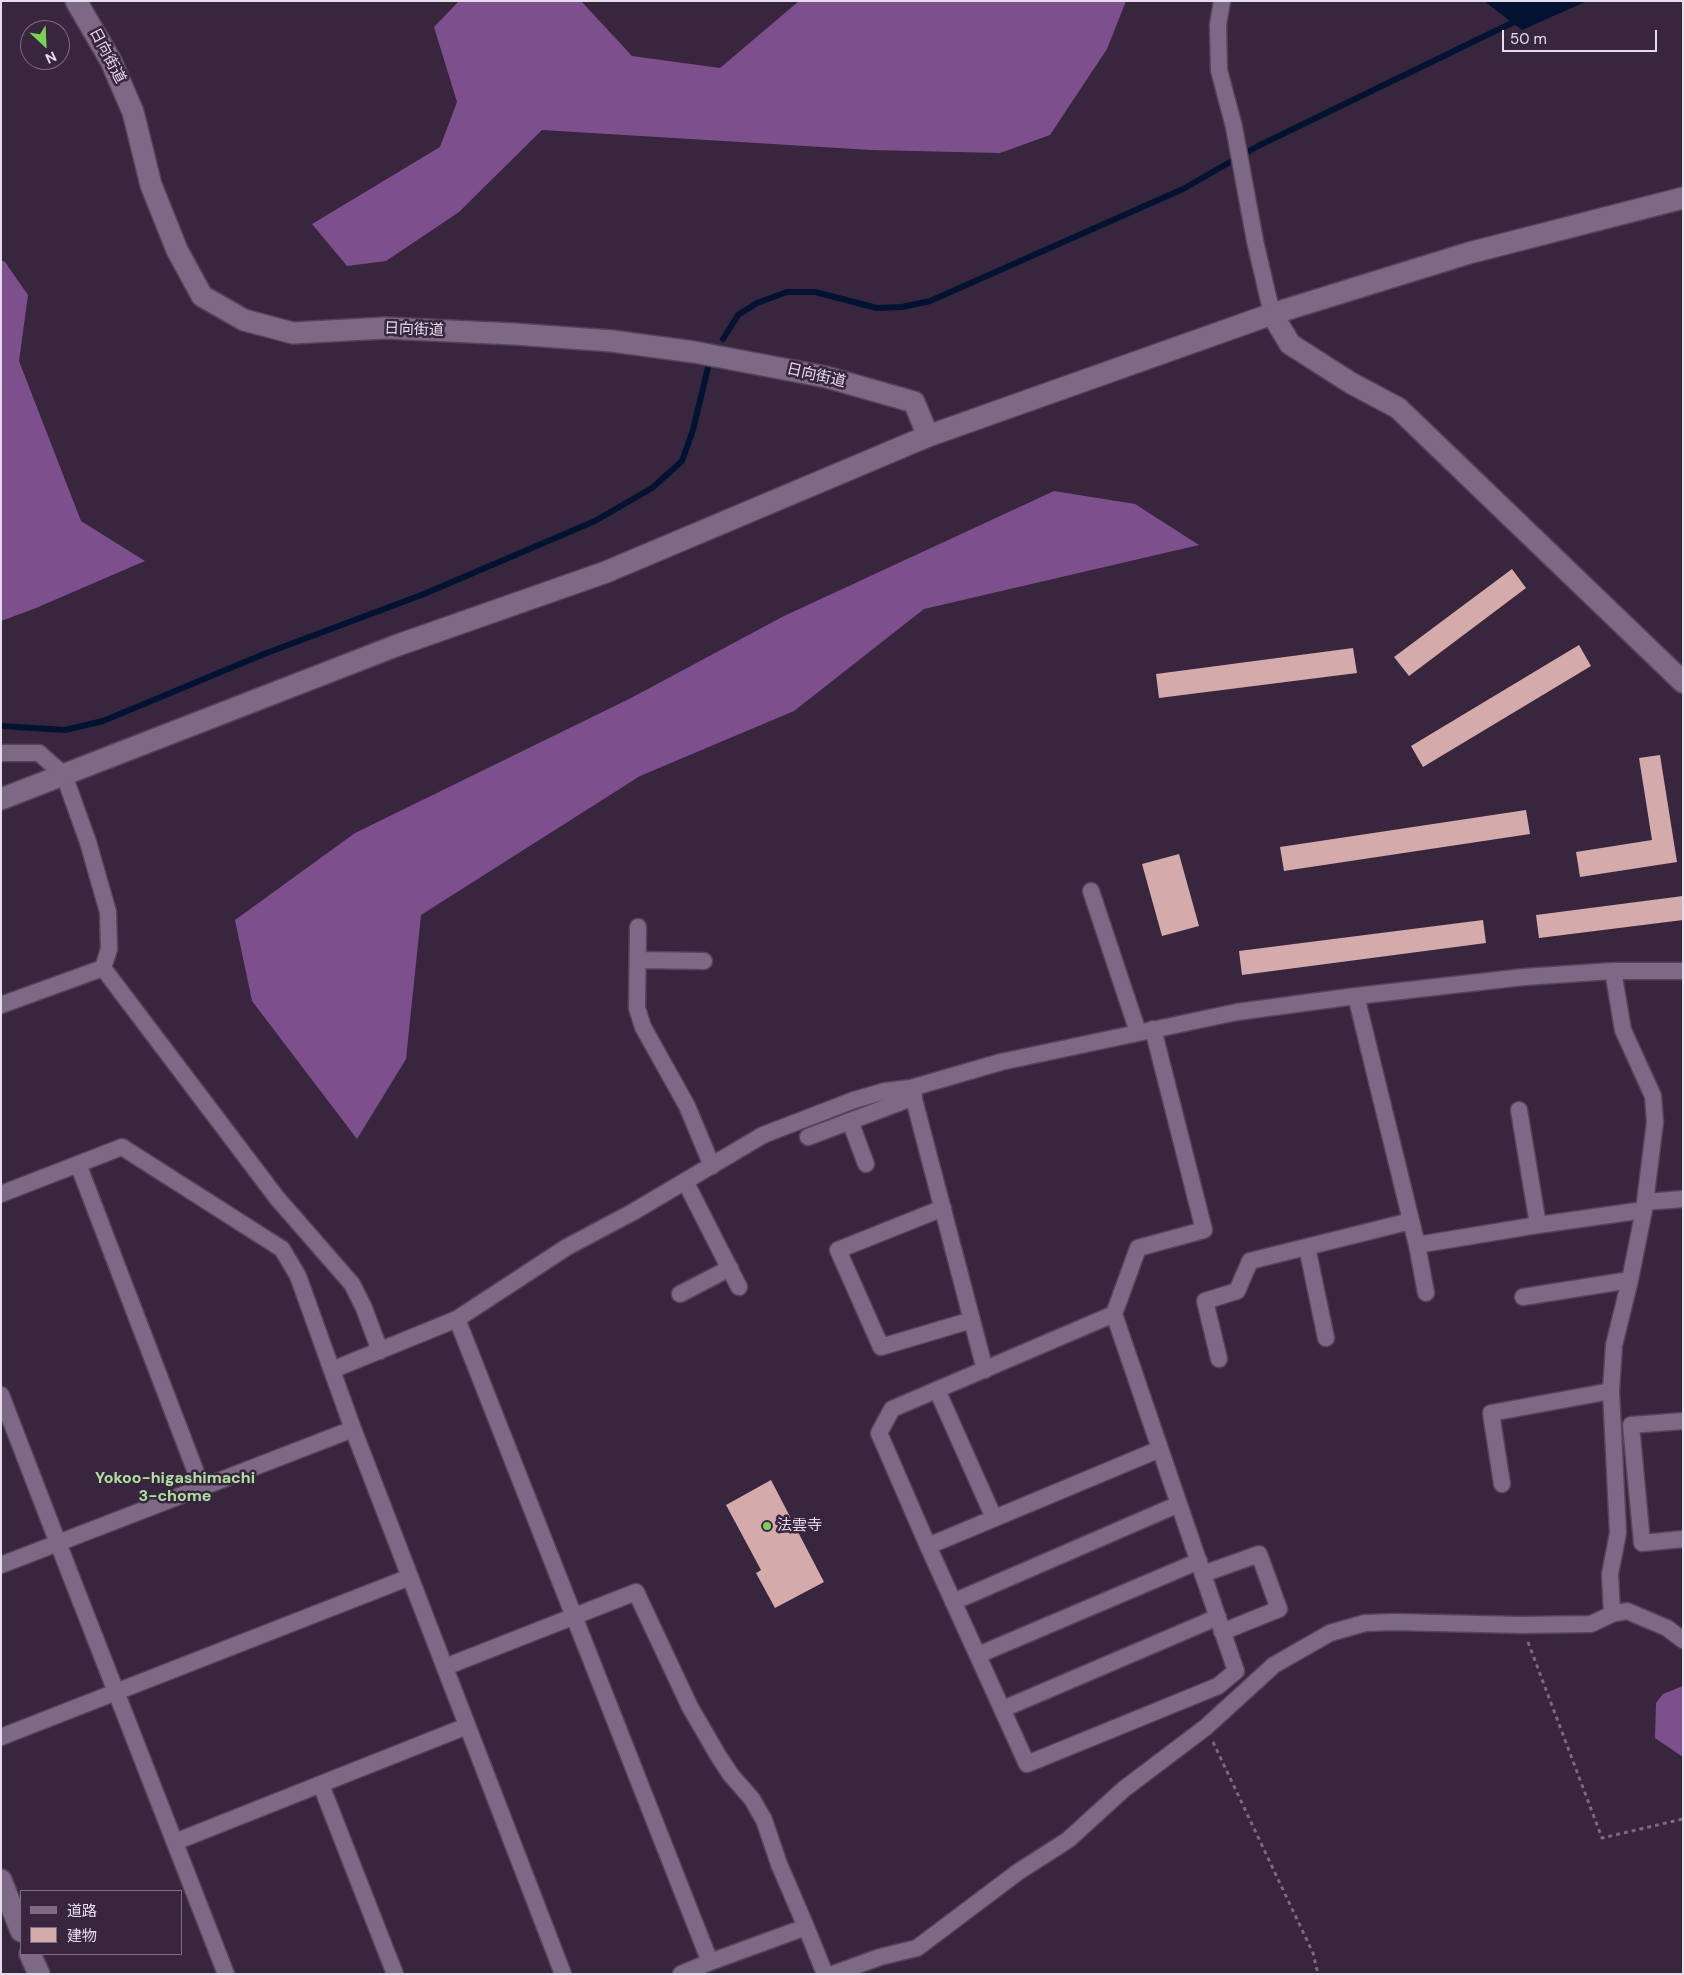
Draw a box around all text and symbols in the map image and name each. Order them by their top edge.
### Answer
north arrow [20,20,70,70]
scale bar [1504,20,1659,52]
street label: 日向街道 [85,25,129,87]
text: 50 m [1510,29,1547,49]
text: N [42,47,59,68]
street label: 日向街道 [384,320,444,340]
street label: 日向街道 [785,360,847,392]
district label: Yokoo-higashimachi 3-chome [95,1469,255,1507]
place label: 法雲寺 [777,1517,822,1535]
marker: 法雲寺 [761,1520,773,1532]
legend [20,1890,182,1955]
text: 道路 [67,1901,97,1921]
text: 建物 [67,1926,97,1946]

